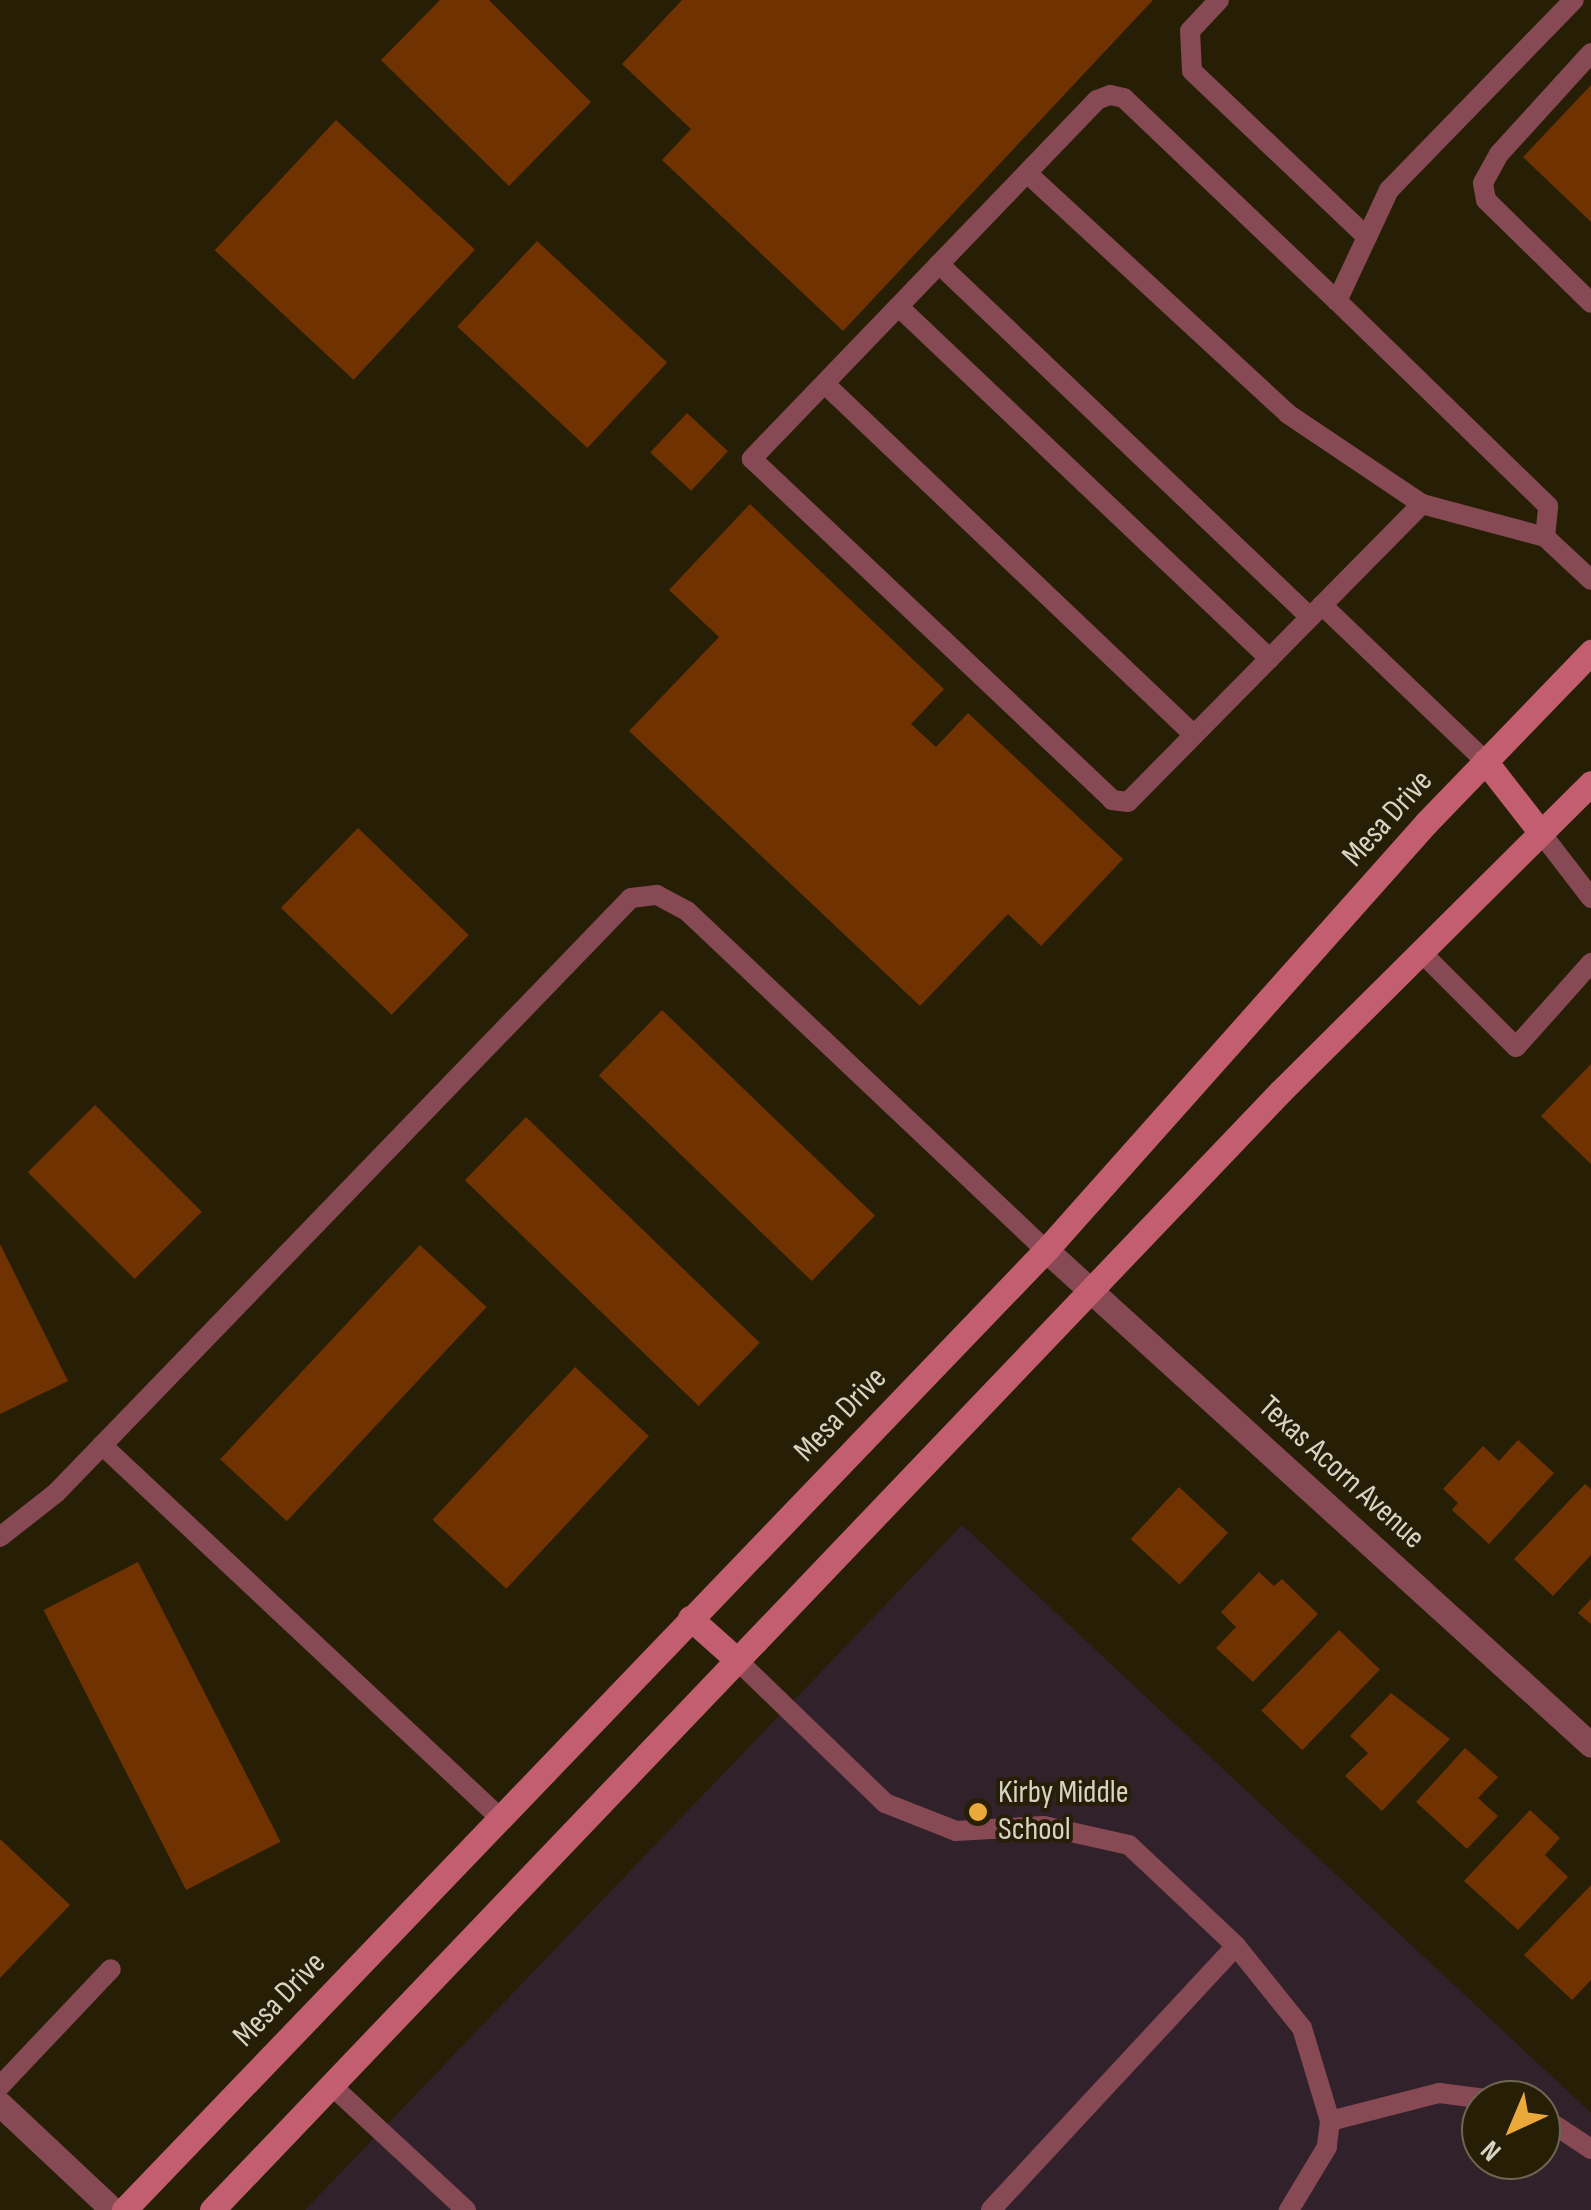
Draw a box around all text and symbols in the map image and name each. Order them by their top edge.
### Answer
street label: Mesa Drive [1335,763,1441,875]
street label: Mesa Drive [787,1360,895,1470]
street label: Texas Acorn Avenue [1250,1388,1432,1558]
place label: Kirby Middle School [998,1775,1129,1850]
marker: Kirby Middle School [967,1801,989,1823]
street label: Mesa Drive [226,1945,334,2055]
north arrow [1461,2080,1561,2180]
text: N [1474,2133,1508,2168]

